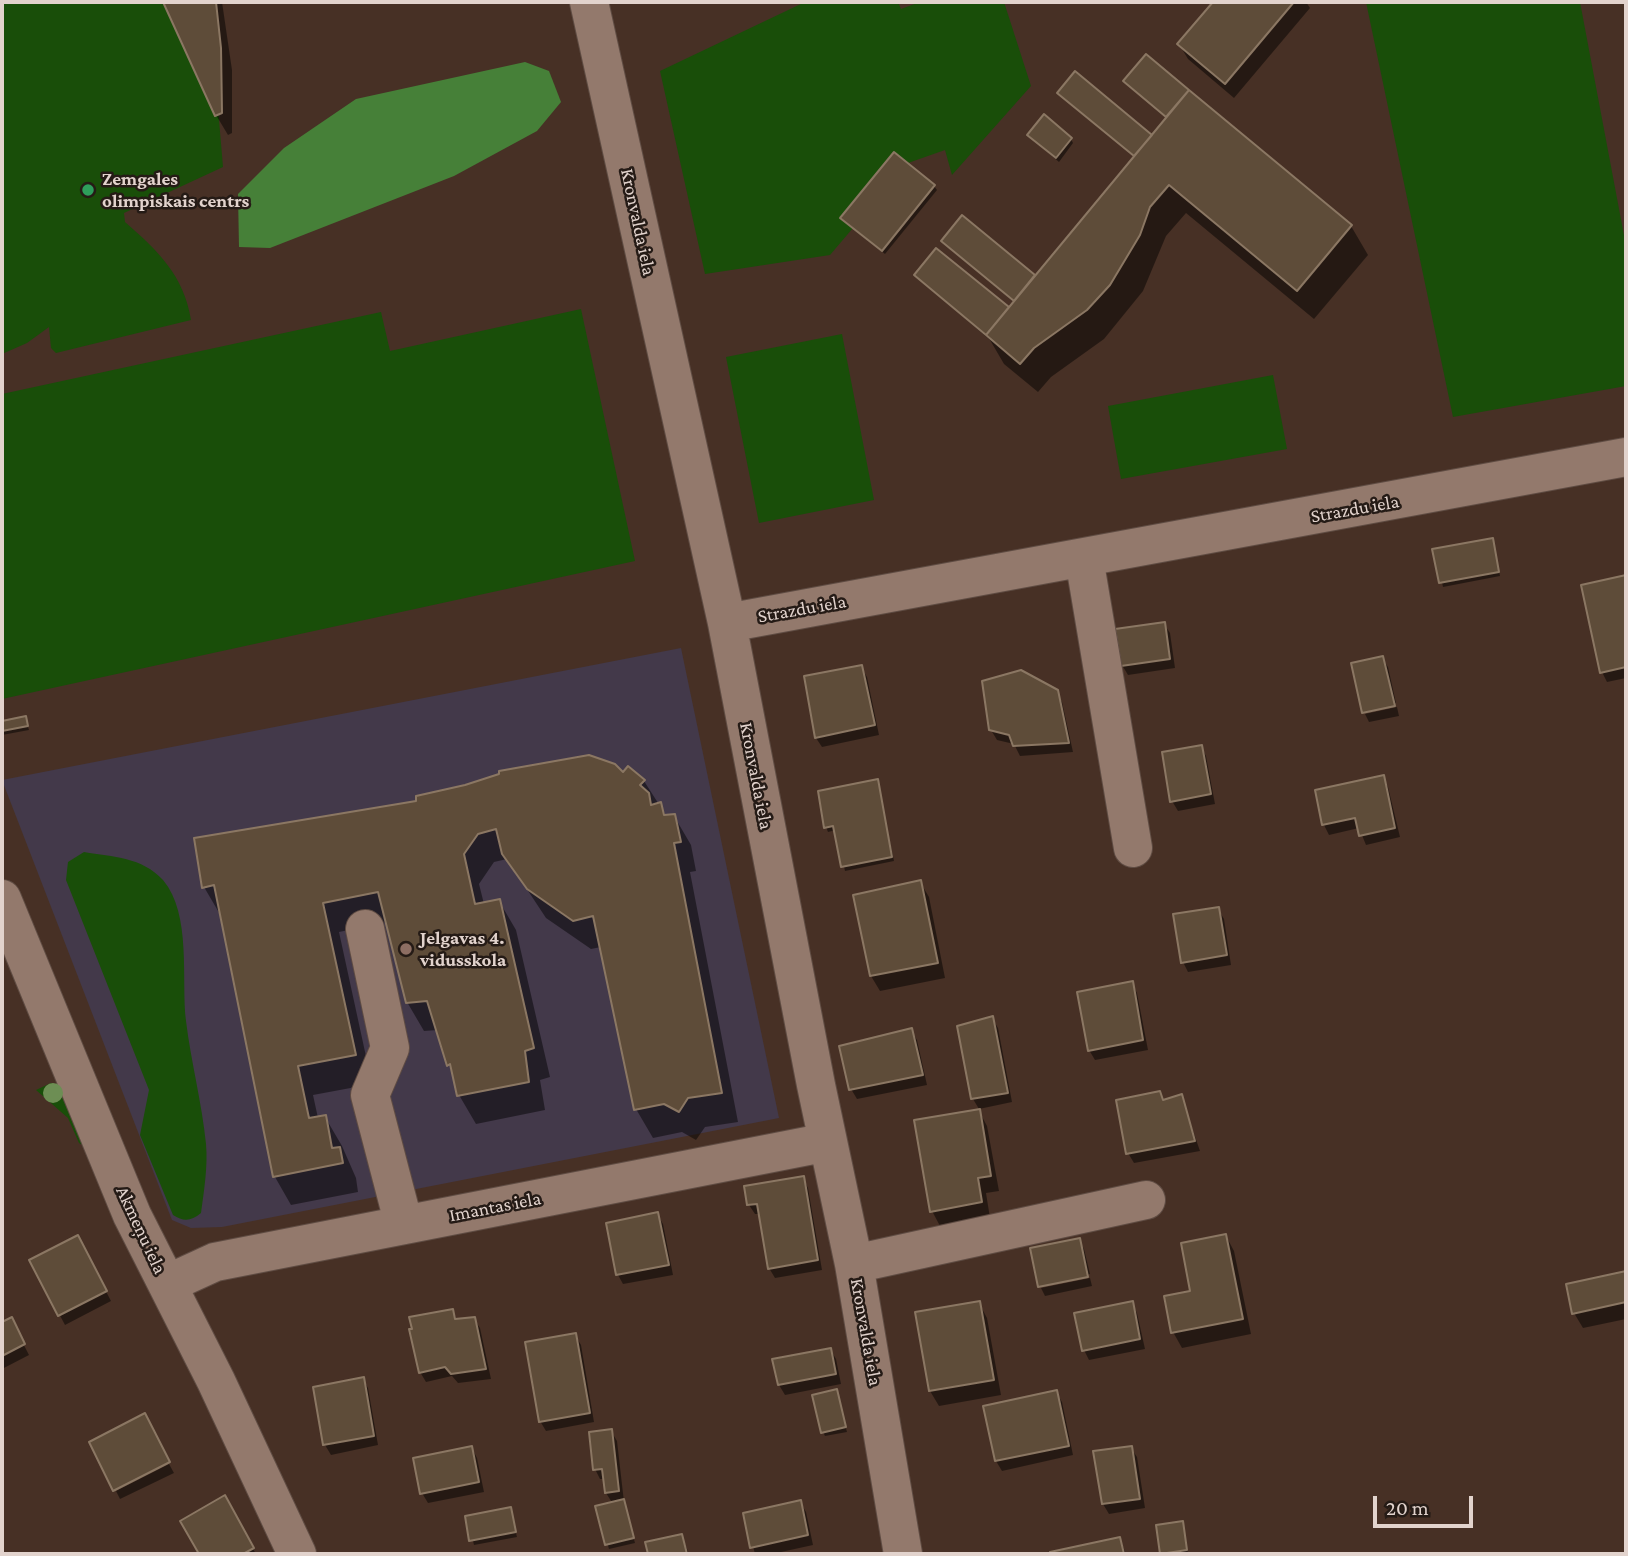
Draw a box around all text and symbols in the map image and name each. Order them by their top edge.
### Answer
street label: Kronvalda iela [616,166,660,278]
place label: Zemgales olimpiskais centrs [102,168,249,212]
marker: Zemgales olimpiskais centrs [80,182,96,198]
street label: Strazdu iela [1309,490,1401,528]
street label: Strazdu iela [756,590,848,628]
street label: Kronvalda iela [734,720,778,832]
place label: Jelgavas 4. vidusskola [420,927,506,971]
marker: Jelgavas 4. vidusskola [398,941,414,957]
street label: Akmeņu iela [111,1182,171,1278]
street label: Imantas iela [447,1187,543,1227]
street label: Kronvalda iela [845,1276,887,1388]
scale bar [1376,1482,1476,1526]
text: 20 m [1386,1496,1429,1520]

